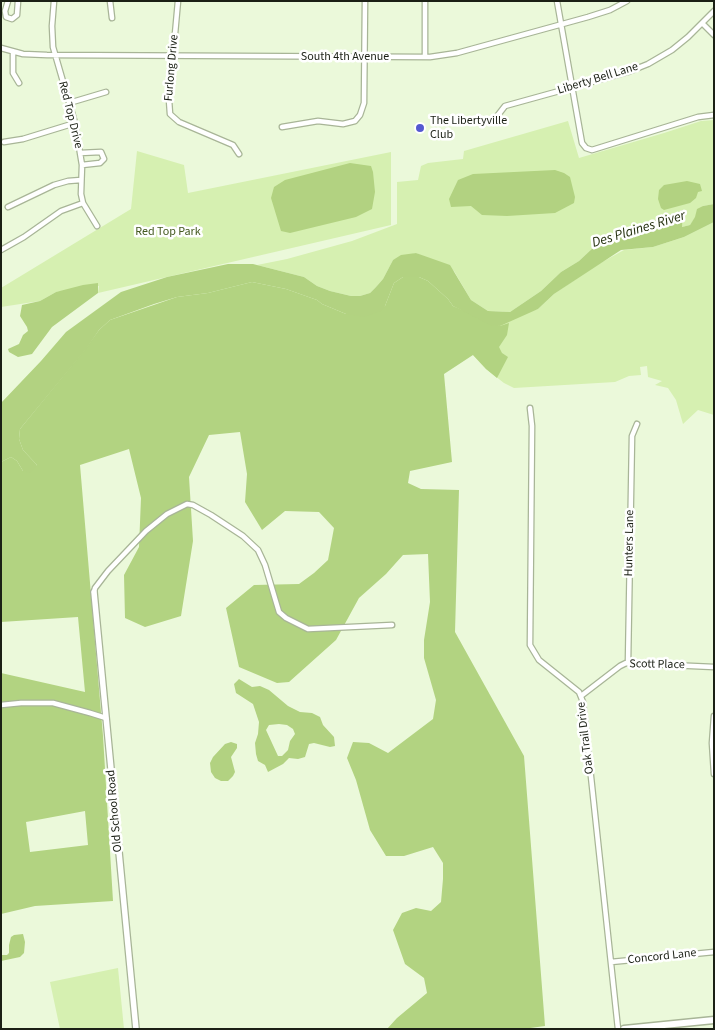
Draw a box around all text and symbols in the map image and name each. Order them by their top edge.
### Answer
street label: Furlong Drive [162,34,182,102]
street label: South 4th Avenue [301,50,389,64]
street label: Liberty Bell Lane [556,60,640,98]
street label: Red Top Drive [55,80,85,150]
place label: The Libertyville Club [430,114,507,142]
marker: The Libertyville Club [414,122,426,134]
water label: Des Plaines River [590,208,688,252]
park label: Red Top Park [135,225,201,239]
street label: Hunters Lane [622,510,638,576]
street label: Scott Place [629,657,685,673]
street label: Oak Trail Drive [574,701,598,775]
street label: Old School Road [104,769,126,853]
street label: Concord Lane [627,946,697,968]

